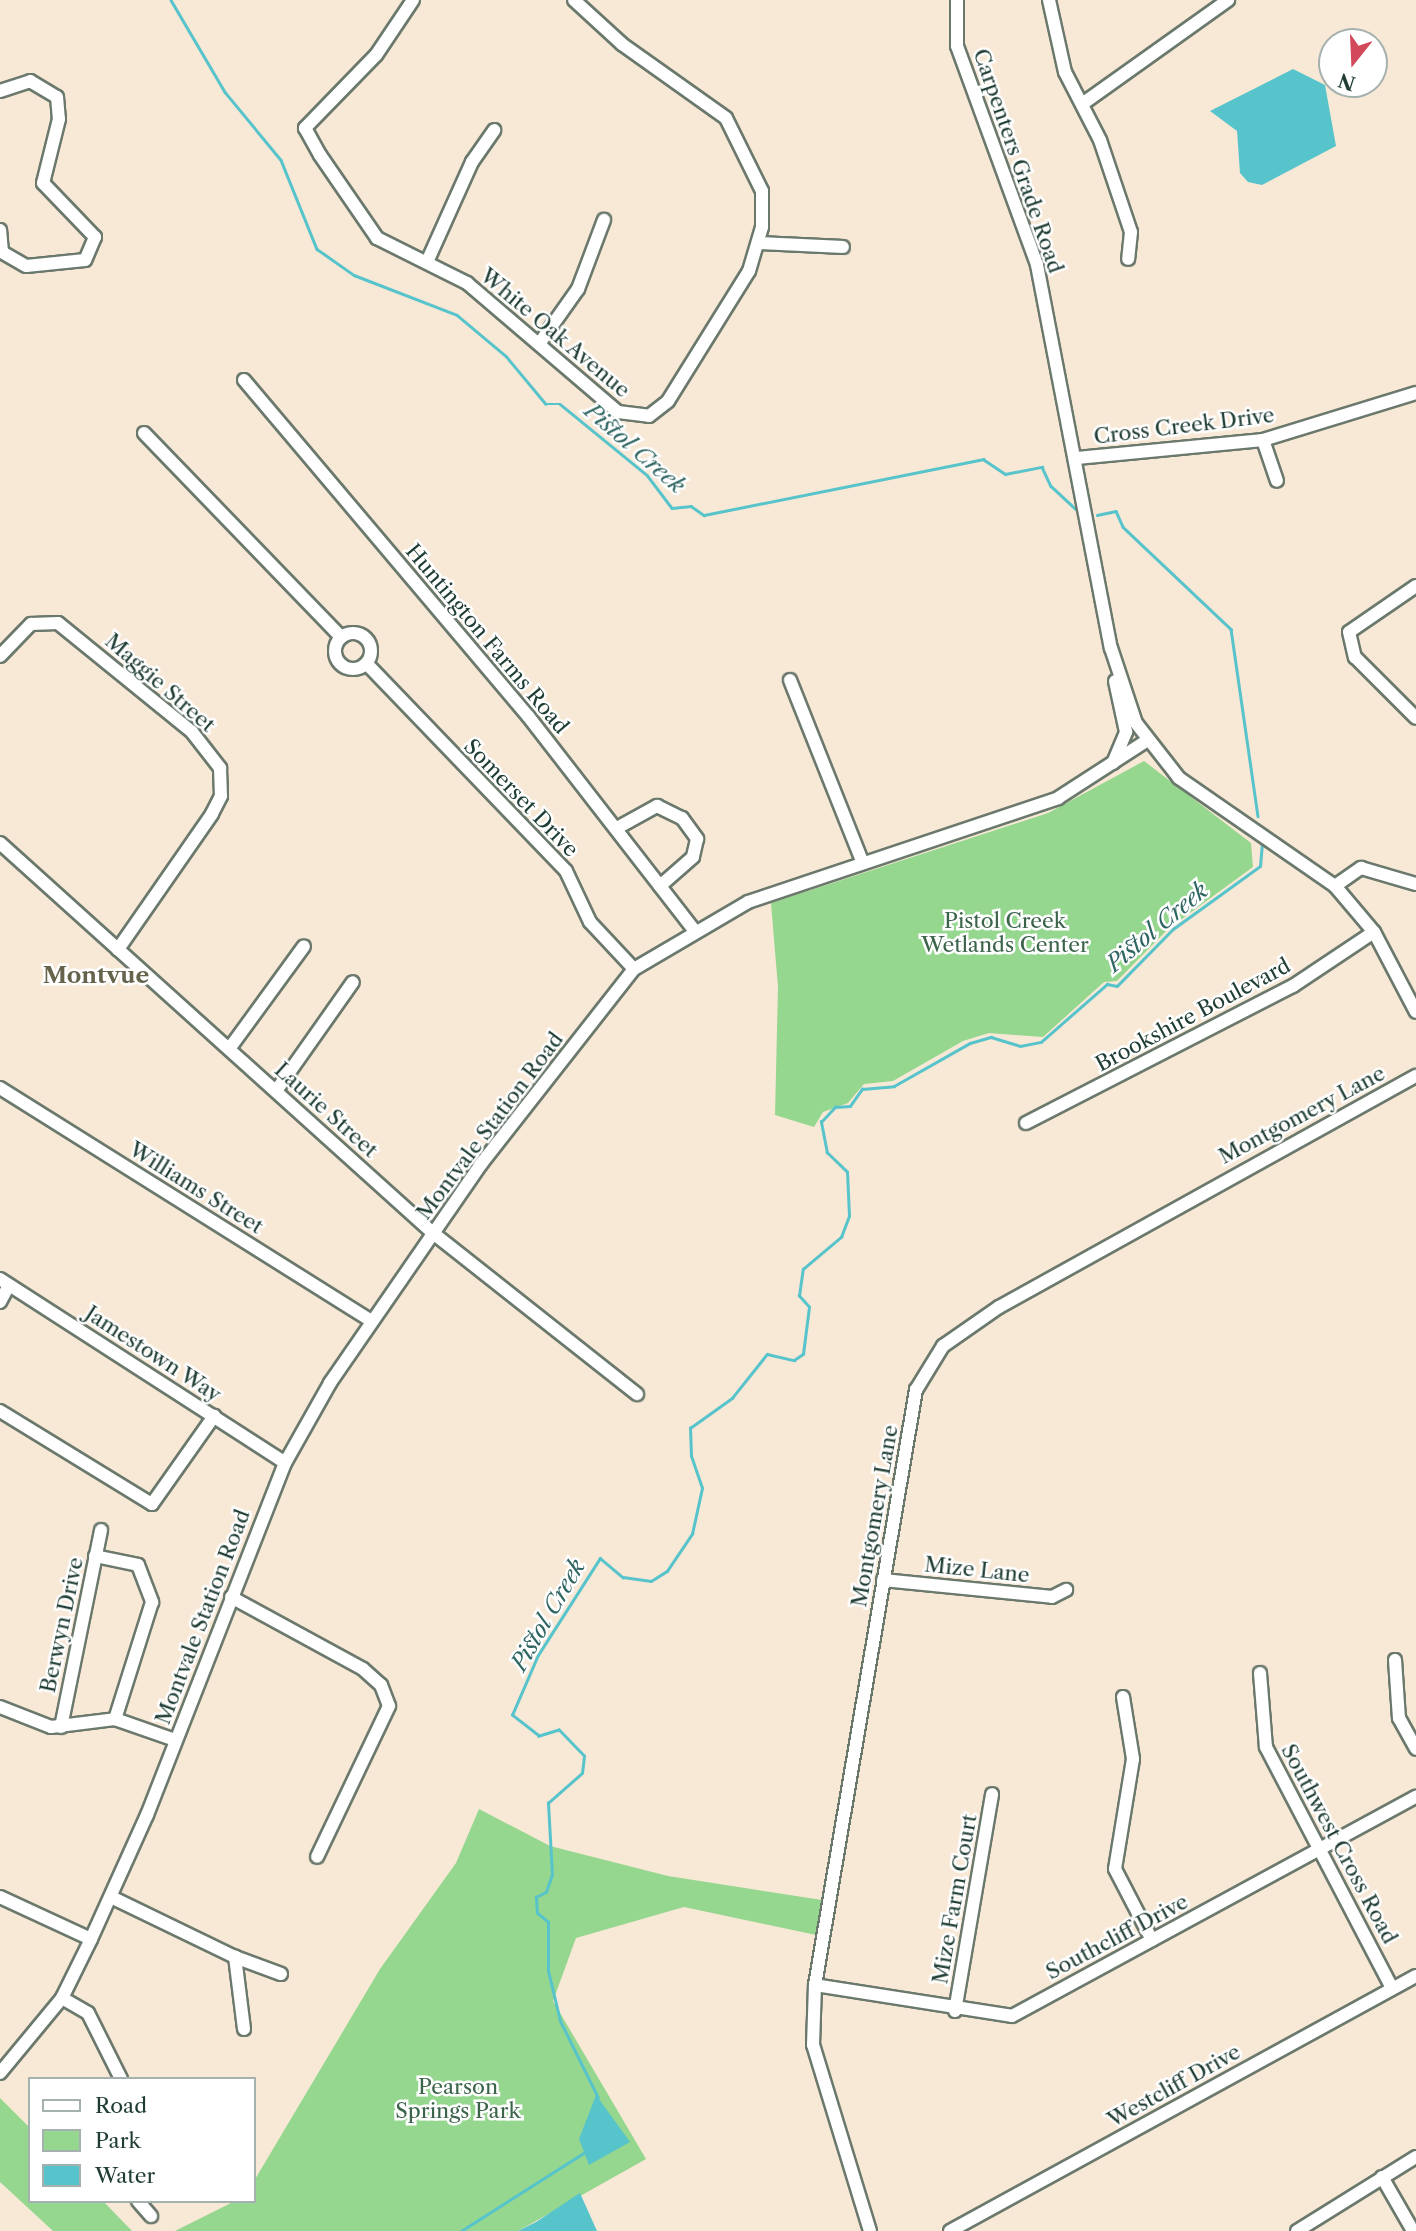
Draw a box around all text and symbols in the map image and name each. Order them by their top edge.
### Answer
north arrow [1318,28,1388,98]
street label: Carpenters Grade Road [968,46,1068,276]
text: N [1336,68,1358,95]
street label: White Oak Avenue [475,263,635,403]
water label: Pistol Creek [579,397,691,499]
street label: Cross Creek Drive [1092,402,1276,450]
street label: Huntington Farms Road [400,539,574,739]
street label: Maggie Street [100,628,220,738]
street label: Somerset Drive [458,734,584,862]
water label: Pistol Creek [1101,876,1213,978]
park label: Pistol Creek Wetlands Center [921,908,1089,958]
street label: Brookshire Boulevard [1091,953,1295,1077]
district label: Montvue [43,961,149,989]
street label: Montvale Station Road [411,1027,569,1225]
street label: Laurie Street [269,1057,383,1163]
street label: Montgomery Lane [1214,1060,1390,1170]
street label: Williams Street [124,1137,268,1239]
street label: Jamestown Way [80,1300,226,1408]
street label: Montgomery Lane [847,1423,903,1609]
street label: Montvale Station Road [150,1506,256,1728]
street label: Mize Lane [923,1552,1031,1588]
water label: Pistol Creek [505,1554,591,1676]
street label: Berwyn Drive [35,1555,89,1695]
street label: Southwest Cross Road [1276,1740,1402,1948]
street label: Mize Farm Court [928,1812,982,1986]
street label: Southcliff Drive [1042,1889,1192,1985]
street label: Westcliff Drive [1103,2039,1245,2133]
park label: Pearson Springs Park [395,2074,521,2124]
legend [28,2077,256,2203]
text: Road [95,2093,147,2118]
text: Park [95,2128,141,2153]
text: Water [95,2163,155,2188]

